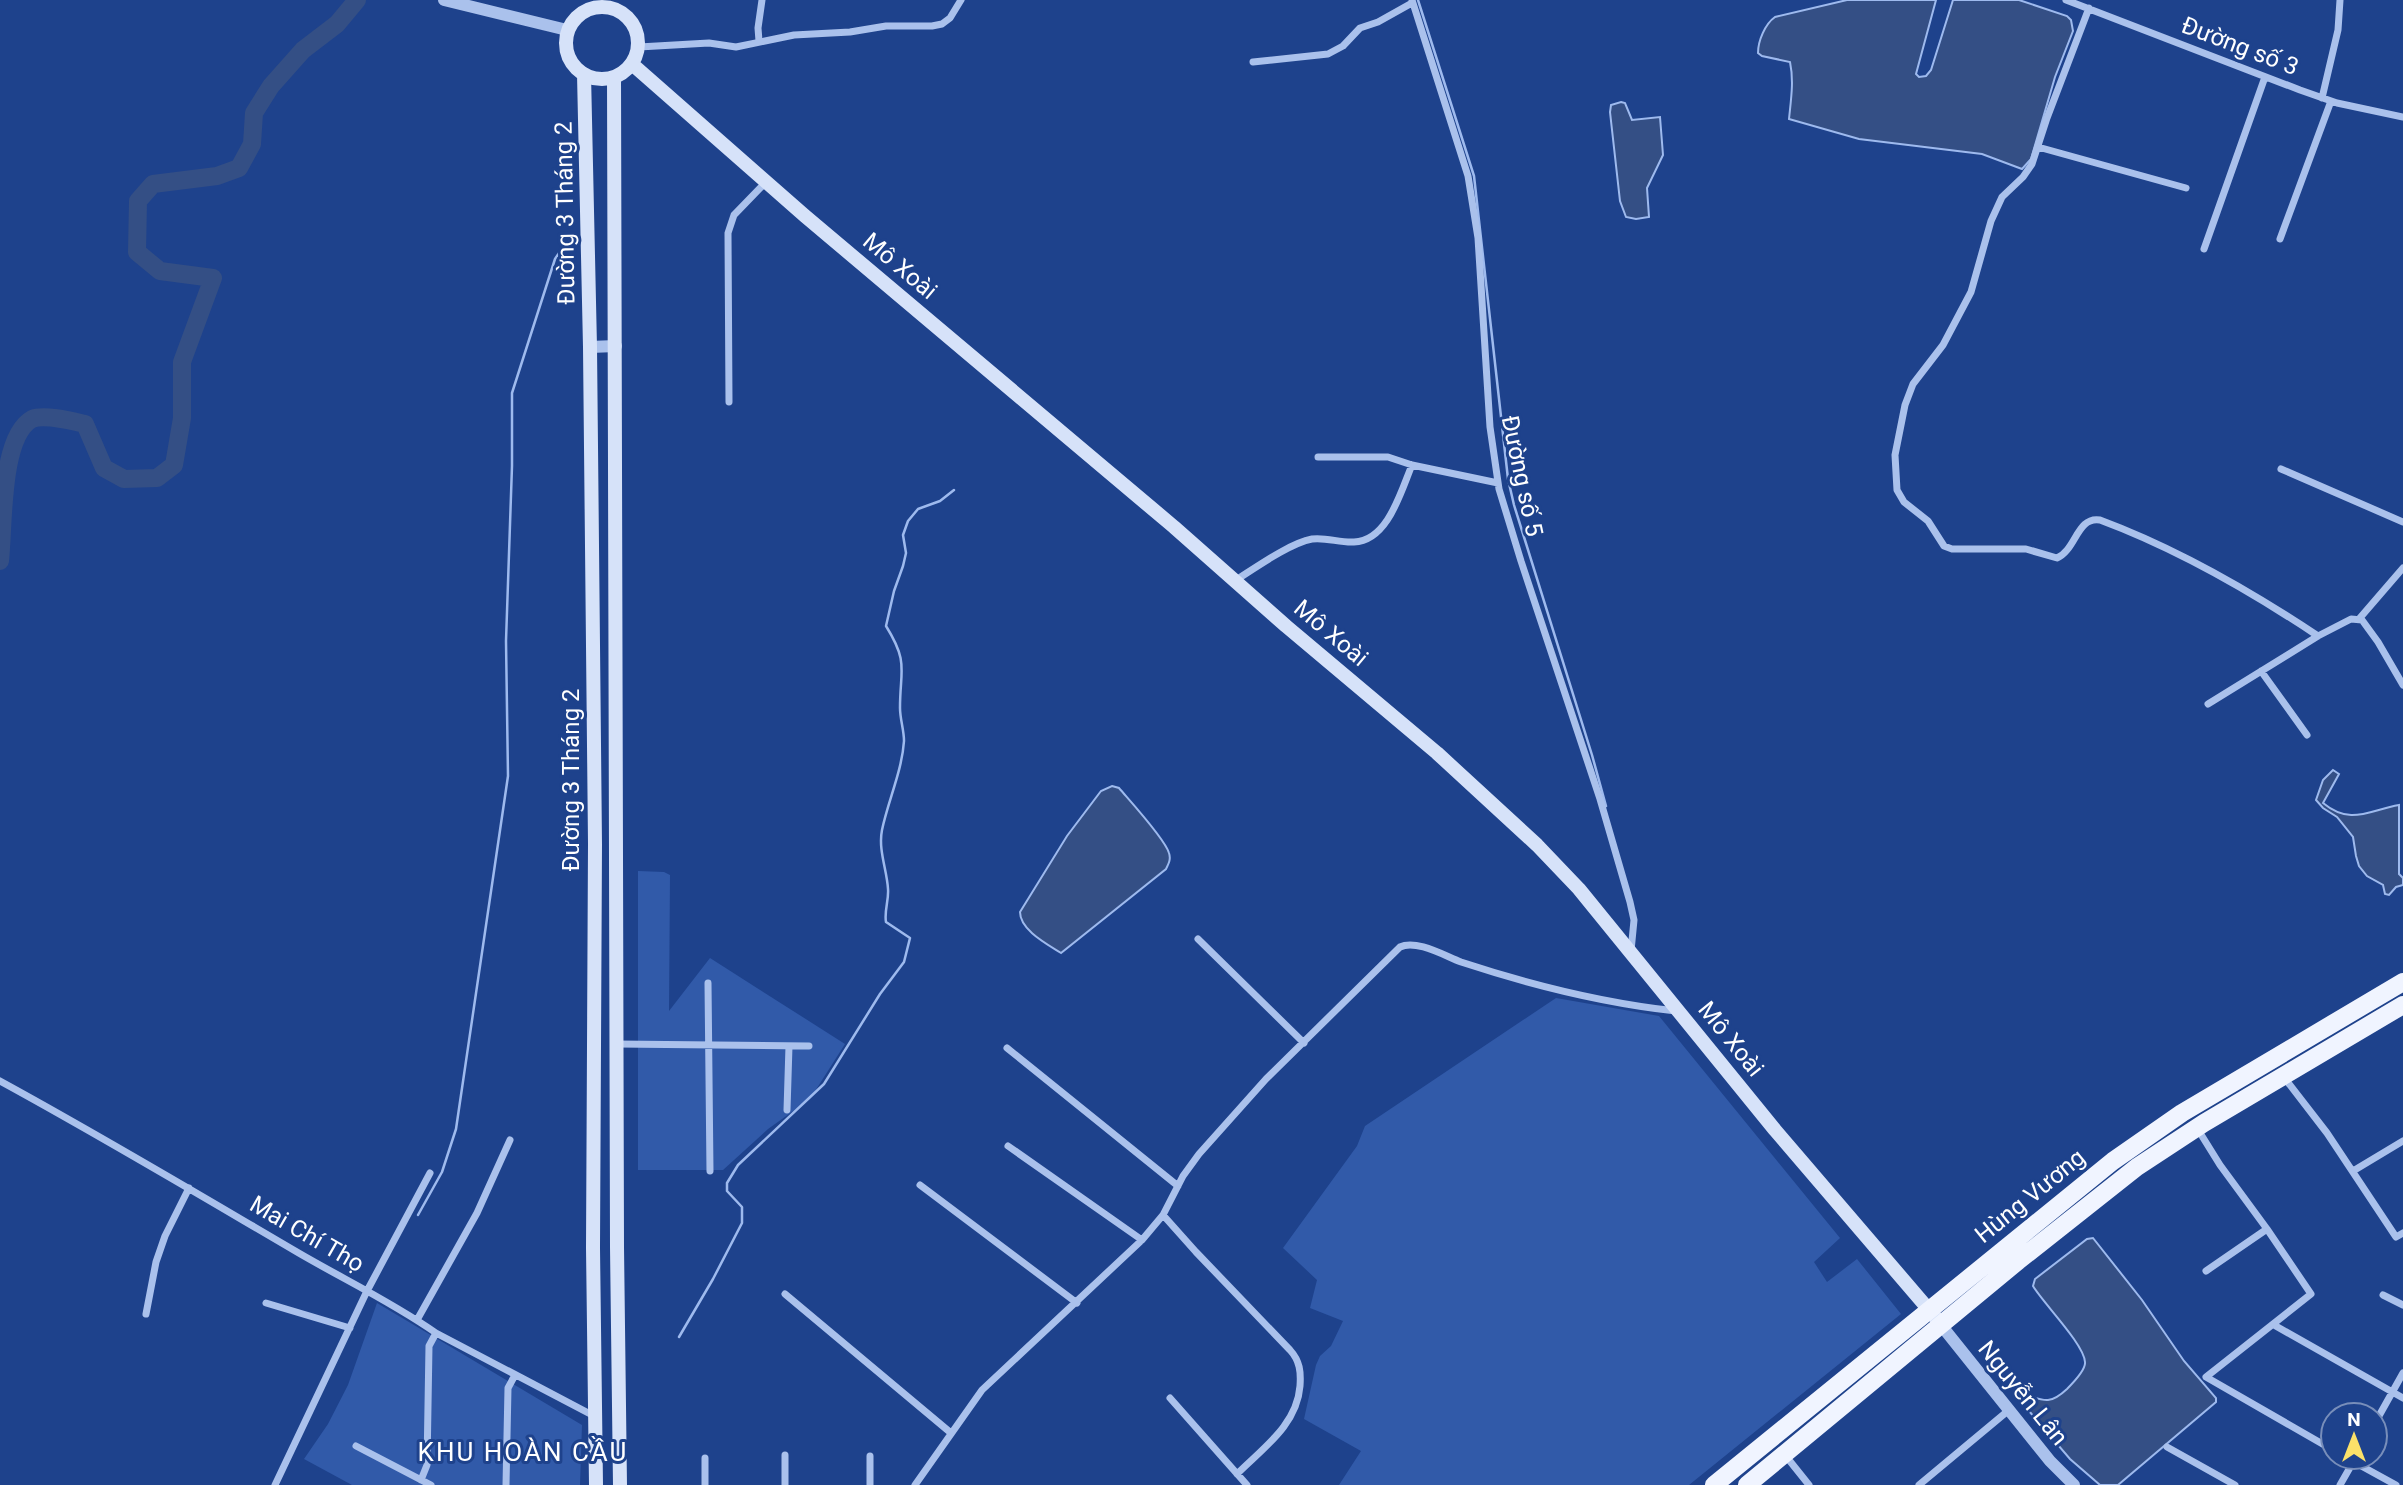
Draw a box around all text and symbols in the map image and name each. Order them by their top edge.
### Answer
street label: Đường số 3 [2178,11,2302,81]
street label: Đường 3 Tháng 2 [549,121,581,305]
street label: Mô Xoài [857,227,943,305]
street label: Đường số 5 [1496,413,1548,539]
street label: Mô Xoài [1288,594,1374,672]
street label: Đường 3 Tháng 2 [557,688,585,872]
street label: Mô Xoài [1692,996,1770,1082]
street label: Hùng Vương [1969,1143,2091,1249]
street label: Mai Chí Thọ [245,1190,369,1278]
street label: Nguyễn Lân [1972,1335,2074,1451]
north arrow [2319,1401,2389,1471]
text: N [2347,1408,2361,1431]
district label: KHU HOÀN CẦU [418,1436,628,1467]

